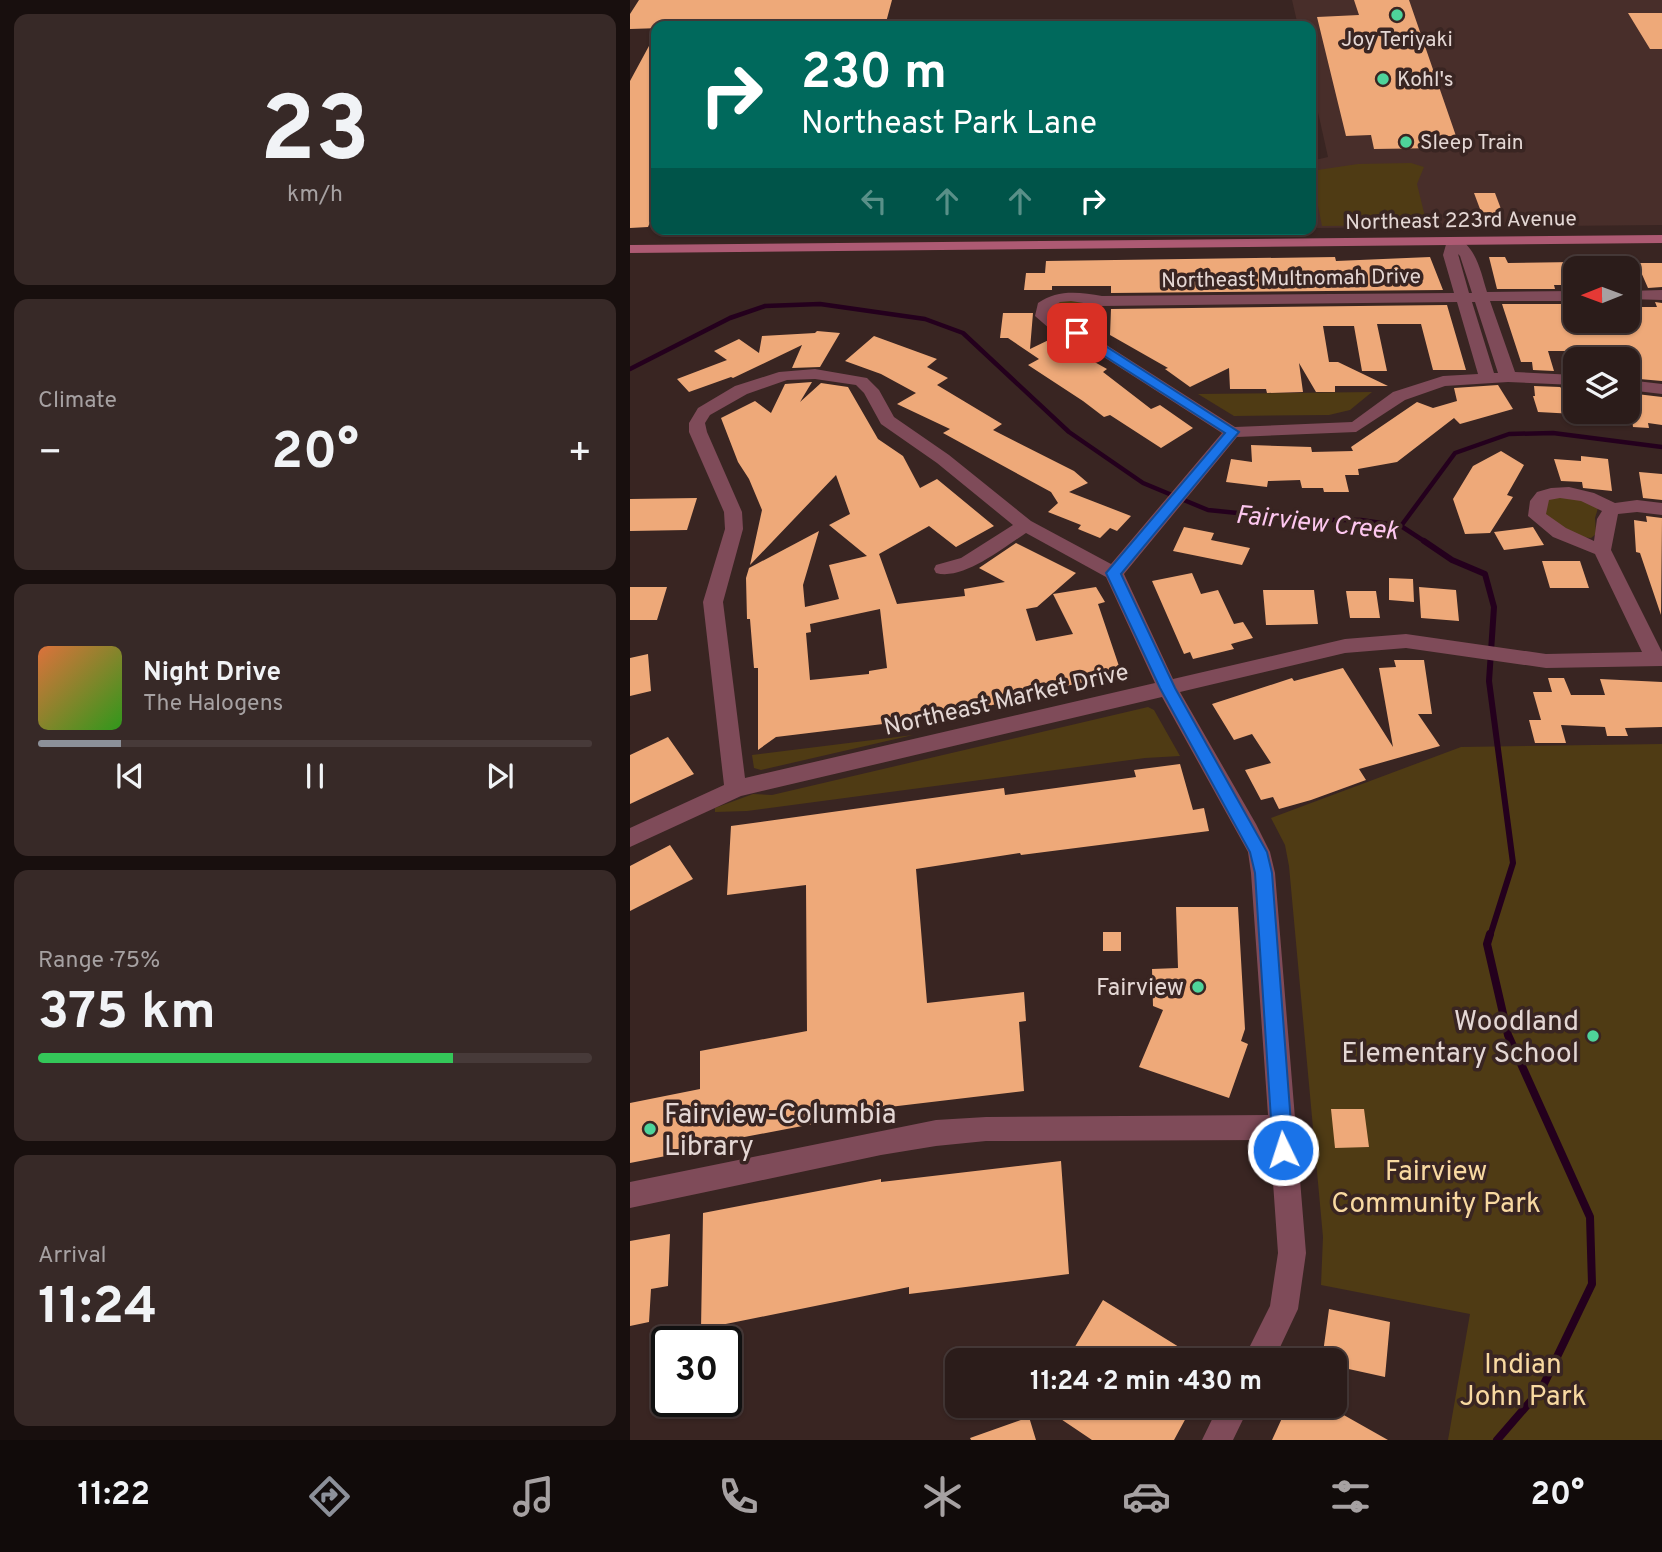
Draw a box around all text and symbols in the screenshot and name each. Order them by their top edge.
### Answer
marker: Joy Teriyaki [1389,7,1405,23]
place label: Joy Teriyaki [1341,27,1453,54]
text: 230 m [801,44,947,106]
icon: right [686,49,777,140]
place label: Kohl's [1397,67,1454,94]
marker: Kohl's [1375,71,1391,87]
text: 23 [260,78,370,193]
text: Northeast Park Lane [801,105,1097,145]
place label: Sleep Train [1420,130,1524,157]
marker: Sleep Train [1398,134,1414,150]
text: km/h [287,181,343,210]
icon: left [855,182,893,220]
icon: ahead [928,182,966,220]
icon: ahead [1001,182,1039,220]
icon: right [1074,182,1112,220]
street label: Northeast 223rd Avenue [1345,206,1577,237]
north arrow [1563,256,1640,332]
map controls [1563,256,1640,424]
street label: Northeast Multnomah Drive [1161,264,1421,295]
pin [1047,303,1107,363]
icon: arrive [1058,314,1096,352]
button: layers [1563,347,1640,424]
text: Climate [38,387,117,416]
text: 20° [271,421,359,487]
text: − [38,430,63,479]
text: + [567,430,592,479]
water label: Fairview Creek [1234,500,1401,550]
text: Night Drive [143,657,281,690]
street label: Northeast Market Drive [881,658,1132,744]
text: The Halogens [143,690,283,719]
icon: previous [111,757,149,795]
icon: pause [296,757,334,795]
icon: next [481,757,519,795]
text: Range · 75% [38,947,160,976]
place label: Fairview [1096,974,1184,1004]
marker: Fairview [1190,979,1206,995]
text: 375 km [38,981,216,1047]
place label: Woodland Elementary School [1341,1005,1579,1073]
marker: Woodland Elementary School [1585,1028,1601,1044]
place label: Fairview-Columbia Library [664,1098,896,1166]
position arrow [1246,1113,1320,1187]
marker: Fairview-Columbia Library [642,1121,658,1137]
park label: Fairview Community Park [1331,1155,1541,1223]
text: Arrival [38,1242,107,1271]
text: 11:24 [38,1276,157,1342]
speed limit sign: 30 [651,1326,742,1417]
park label: Indian John Park [1459,1348,1587,1416]
text: 11:24 · 2 min · 430 m [1030,1366,1262,1399]
icon: directions [305,1472,354,1521]
icon: music [509,1472,558,1521]
icon: phone [714,1472,763,1521]
icon: climate [918,1472,967,1521]
icon: car [1122,1472,1171,1521]
icon: filters [1326,1472,1375,1521]
text: 11:22 [78,1476,150,1516]
text: 20° [1530,1476,1584,1516]

